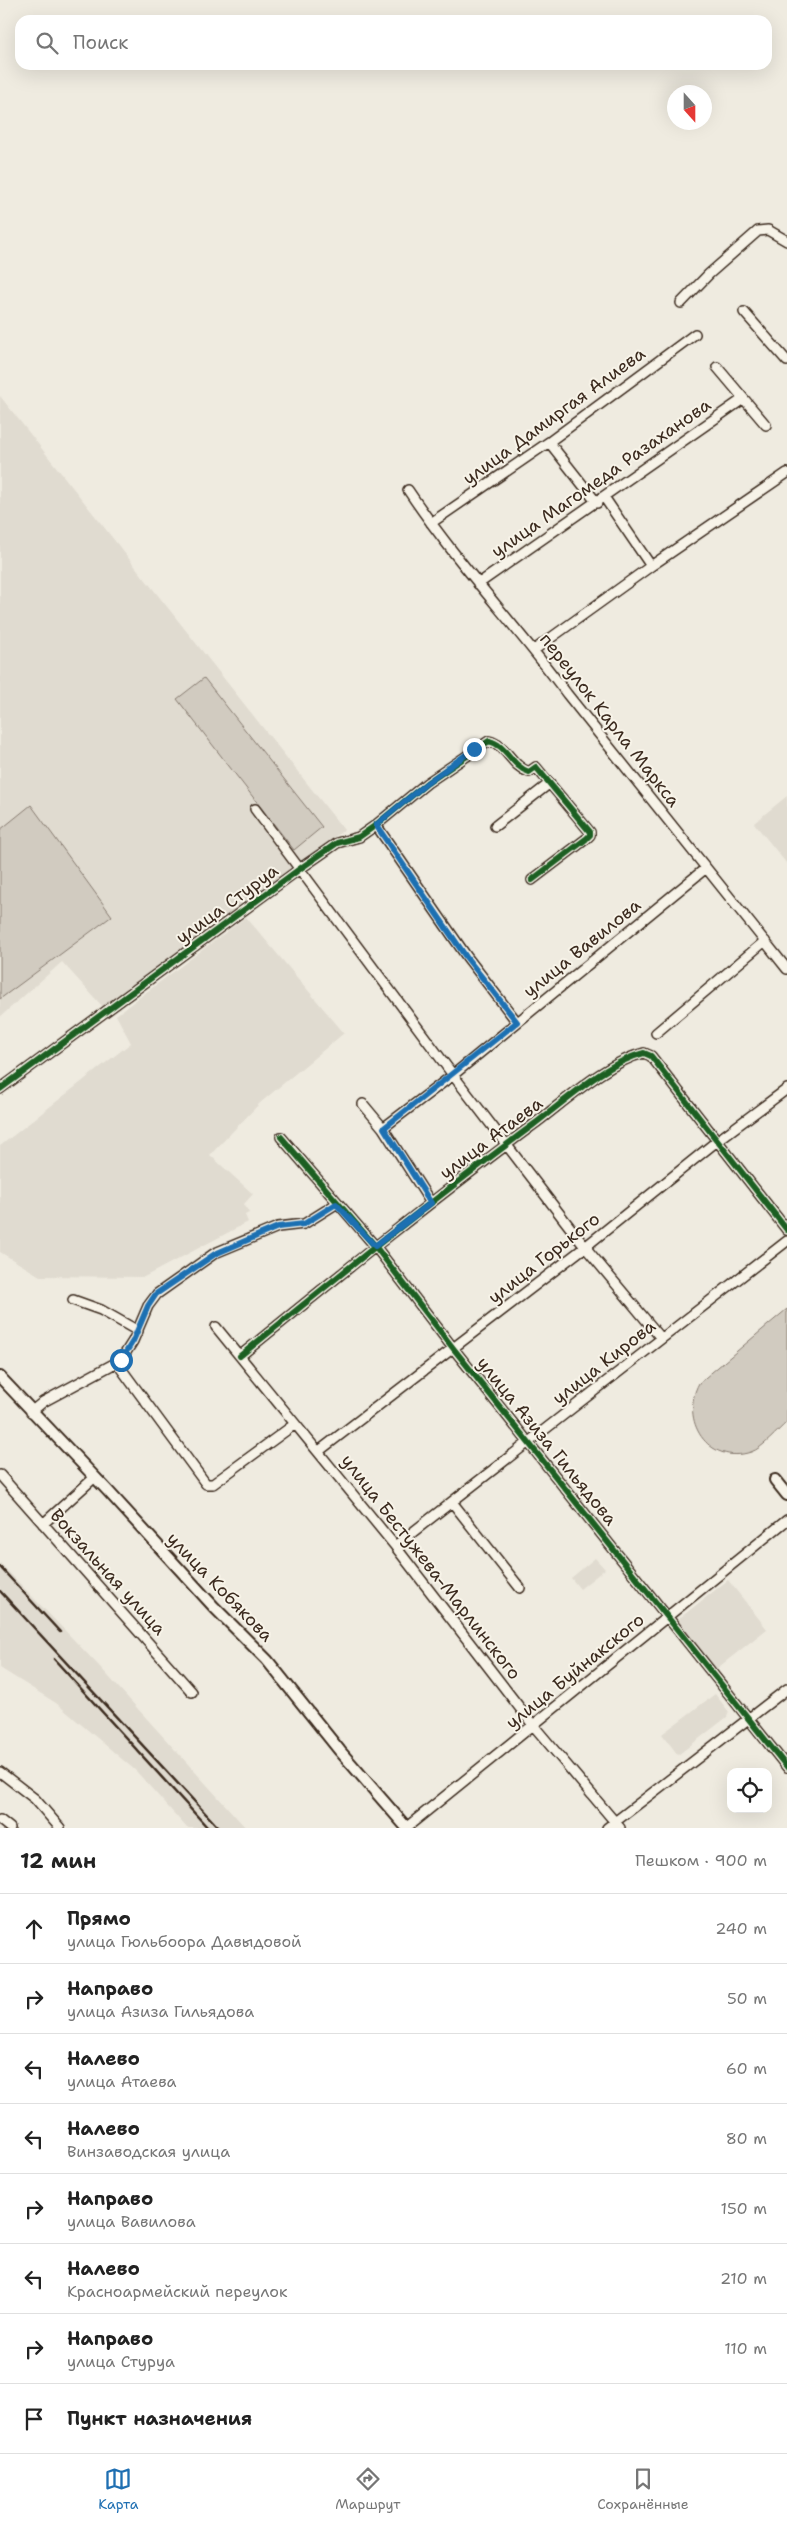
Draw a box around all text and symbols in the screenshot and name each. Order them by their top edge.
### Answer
search box [15,15,772,70]
icon: search [33,29,61,57]
text: Поиск [73,30,128,55]
north arrow [667,85,712,130]
street label: улица Дамиргая Алиева [458,342,650,490]
street label: улица Магомеда Разаханова [486,393,716,563]
street label: переулок Карла Маркса [534,628,686,812]
route end [463,738,486,761]
street label: улица Стуруа [171,859,283,949]
street label: улица Вавилова [518,893,646,1003]
street label: улица Атаева [435,1091,547,1185]
street label: улица Горького [483,1207,605,1309]
street label: улица Кирова [547,1314,661,1410]
route start [110,1349,133,1372]
street label: улица Азиза Гильядова [471,1352,623,1530]
street label: улица Бестужева-Марлинского [336,1450,526,1684]
street label: Вокзальная улица [45,1504,171,1640]
street label: улица Кобякова [161,1527,279,1647]
street label: улица Буйнакского [501,1608,649,1734]
map controls [727,1768,772,1813]
button: locate [727,1768,772,1813]
text: 12 мин [20,1847,96,1875]
text: Пешком · 900 m [635,1850,767,1871]
text: Прямо [67,1906,131,1931]
icon: ahead [20,1915,48,1943]
text: 240 m [715,1918,767,1939]
text: улица Гюльбоора Давыдовой [67,1931,301,1952]
text: Направо [67,1976,153,2001]
icon: right [20,1985,48,2013]
text: 50 m [727,1988,767,2009]
text: улица Азиза Гильядова [67,2001,254,2022]
text: Налево [67,2046,140,2071]
icon: left [20,2055,48,2083]
text: 60 m [726,2058,767,2079]
text: улица Атаева [67,2071,177,2092]
text: Налево [67,2116,140,2141]
icon: left [20,2125,48,2153]
text: 80 m [726,2128,767,2149]
text: Винзаводская улица [67,2141,230,2162]
text: Направо [67,2186,153,2211]
icon: right [20,2195,48,2223]
text: 150 m [720,2198,767,2219]
text: улица Вавилова [67,2211,196,2232]
text: Налево [67,2256,140,2281]
icon: left [20,2265,48,2293]
text: 210 m [720,2268,767,2289]
text: Красноармейский переулок [67,2281,287,2302]
text: Направо [67,2326,153,2351]
icon: right [20,2335,48,2363]
text: 110 m [724,2338,767,2359]
text: улица Стуруа [67,2351,175,2372]
icon: arrive [20,2405,48,2433]
text: Пункт назначения [67,2406,252,2431]
tab: Карта [98,2465,138,2513]
tab: Маршрут [335,2465,400,2513]
tab: Сохранённые [597,2465,689,2513]

